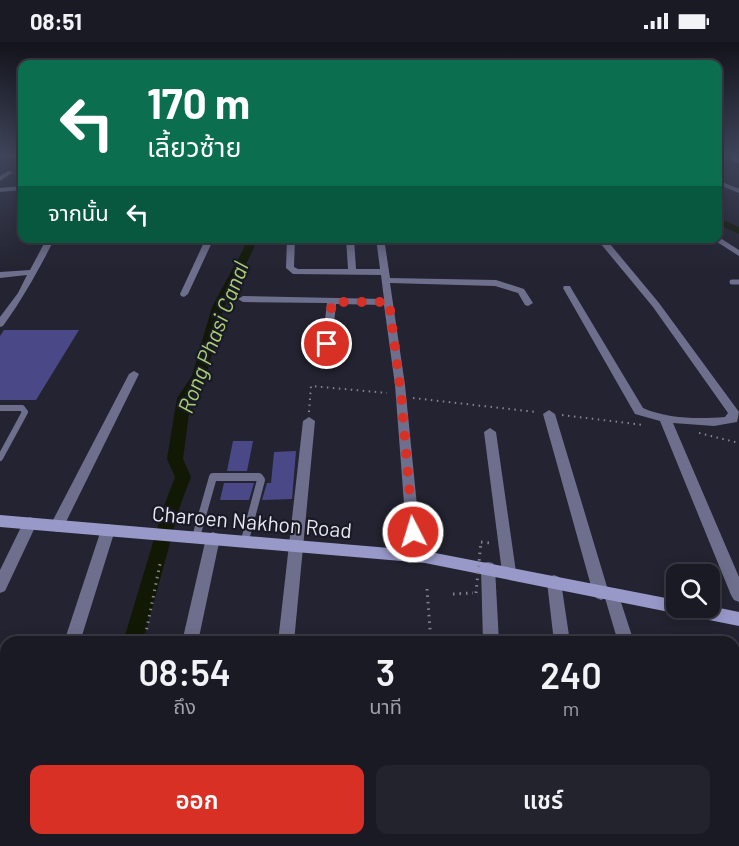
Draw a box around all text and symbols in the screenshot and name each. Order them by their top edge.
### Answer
text: 08:51 [30,8,82,34]
text: 170 m [147,77,250,127]
icon: left [48,84,126,162]
text: เลี้ยวซ้าย [147,130,241,162]
icon: left [121,198,154,231]
text: จากนั้น [48,199,109,225]
water label: Rong Phasi Canal [171,258,253,416]
pin [301,318,352,369]
icon: arrive [310,327,343,360]
street label: Charoen Nakhon Road [151,500,353,542]
position arrow [381,500,445,564]
map controls [666,564,720,618]
button: search [666,564,720,618]
text: 08:54 [138,650,231,693]
text: 3 [376,650,395,693]
text: 240 [540,653,602,696]
text: ถึง [173,694,196,718]
text: นาที [369,694,402,718]
text: m [563,696,579,720]
button: ออก [30,765,364,834]
button: แชร์ [376,765,710,834]

